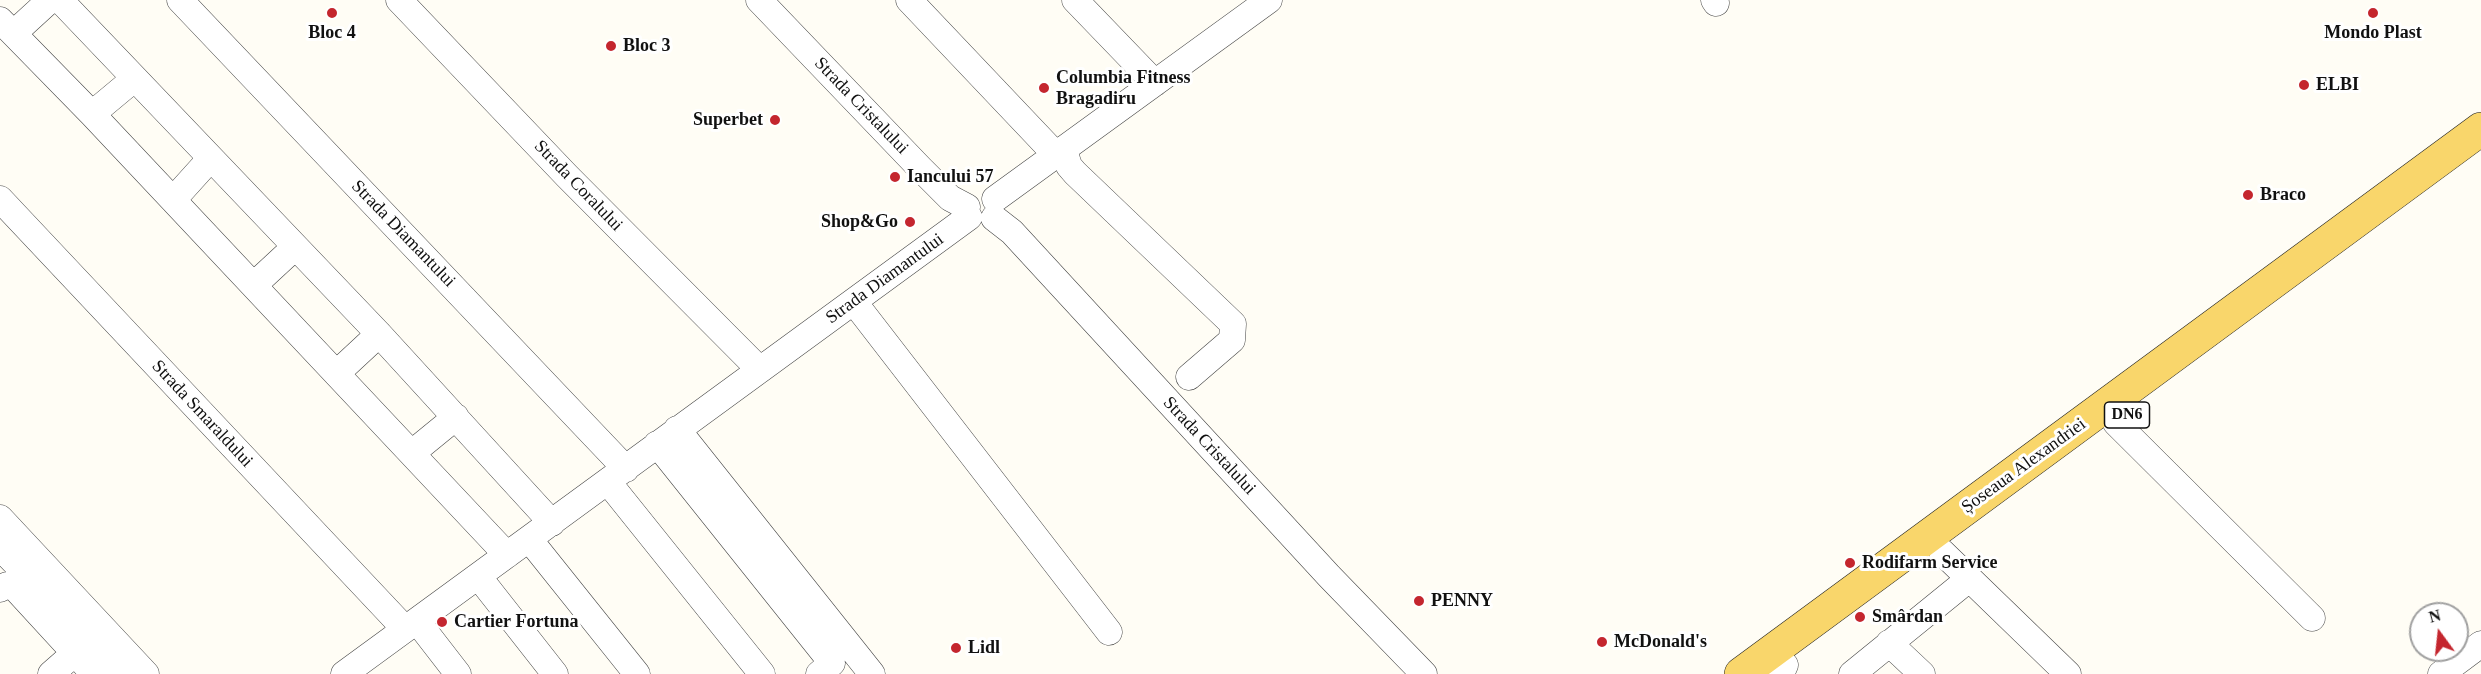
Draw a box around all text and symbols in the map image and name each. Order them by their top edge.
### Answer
marker: Bloc 4 [325,6,339,20]
marker: Mondo Plast [2366,6,2380,20]
place label: Bloc 4 [308,22,356,44]
place label: Mondo Plast [2324,22,2422,44]
place label: Bloc 3 [623,35,670,57]
marker: Bloc 3 [604,39,618,53]
street label: Strada Cristalului [809,53,913,159]
place label: Columbia Fitness Bragadiru [1056,67,1191,110]
place label: ELBI [2316,74,2359,96]
marker: ELBI [2297,78,2311,92]
marker: Columbia Fitness Bragadiru [1037,81,1051,95]
place label: Superbet [693,109,763,131]
marker: Superbet [768,113,782,127]
street label: Strada Coralului [529,136,627,236]
place label: Iancului 57 [907,166,994,188]
marker: Iancului 57 [888,170,902,184]
street label: Strada Diamantului [346,176,460,292]
place label: Braco [2260,184,2306,206]
marker: Braco [2241,188,2255,202]
place label: Shop&Go [821,211,898,233]
marker: Shop&Go [903,215,917,229]
street label: Strada Diamantului [822,229,948,329]
street label: Strada Smaraldului [147,356,257,472]
street label: Strada Cristalului [1158,392,1260,500]
road number: DN6 [2104,402,2150,428]
street label: Șoseaua Alexandriei [1958,414,2090,518]
place label: Rodifarm Service [1862,552,1997,574]
marker: Rodifarm Service [1843,556,1857,570]
place label: PENNY [1431,590,1493,612]
marker: PENNY [1412,594,1426,608]
north arrow [2409,602,2469,662]
place label: Smârdan [1872,606,1943,628]
text: N [2427,606,2443,626]
marker: Smârdan [1853,610,1867,624]
place label: Cartier Fortuna [454,611,578,633]
marker: Cartier Fortuna [435,615,449,629]
place label: McDonald's [1614,631,1707,653]
marker: McDonald's [1595,635,1609,649]
place label: Lidl [968,637,1000,659]
marker: Lidl [949,641,963,655]

